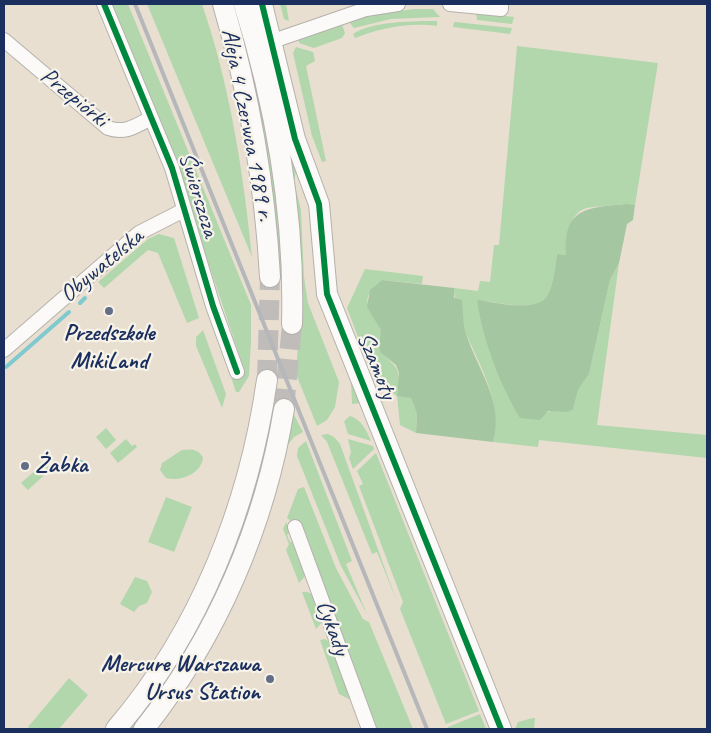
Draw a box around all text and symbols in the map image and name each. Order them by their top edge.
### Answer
street label: Aleja 4 Czerwca 1989 r. [214,26,280,224]
street label: Przepiórki [34,62,114,134]
street label: Świerszcza [172,149,224,241]
street label: Obywatelska [54,223,150,309]
marker: Przedszkole MikiLand [103,305,115,317]
place label: Przedszkole MikiLand [63,320,155,376]
street label: Szamoty [350,328,402,404]
place label: Żabka [35,452,88,480]
marker: Żabka [19,460,31,472]
street label: Cykady [309,597,355,659]
place label: Mercure Warszawa Ursus Station [101,651,260,707]
marker: Mercure Warszawa Ursus Station [264,673,276,685]

